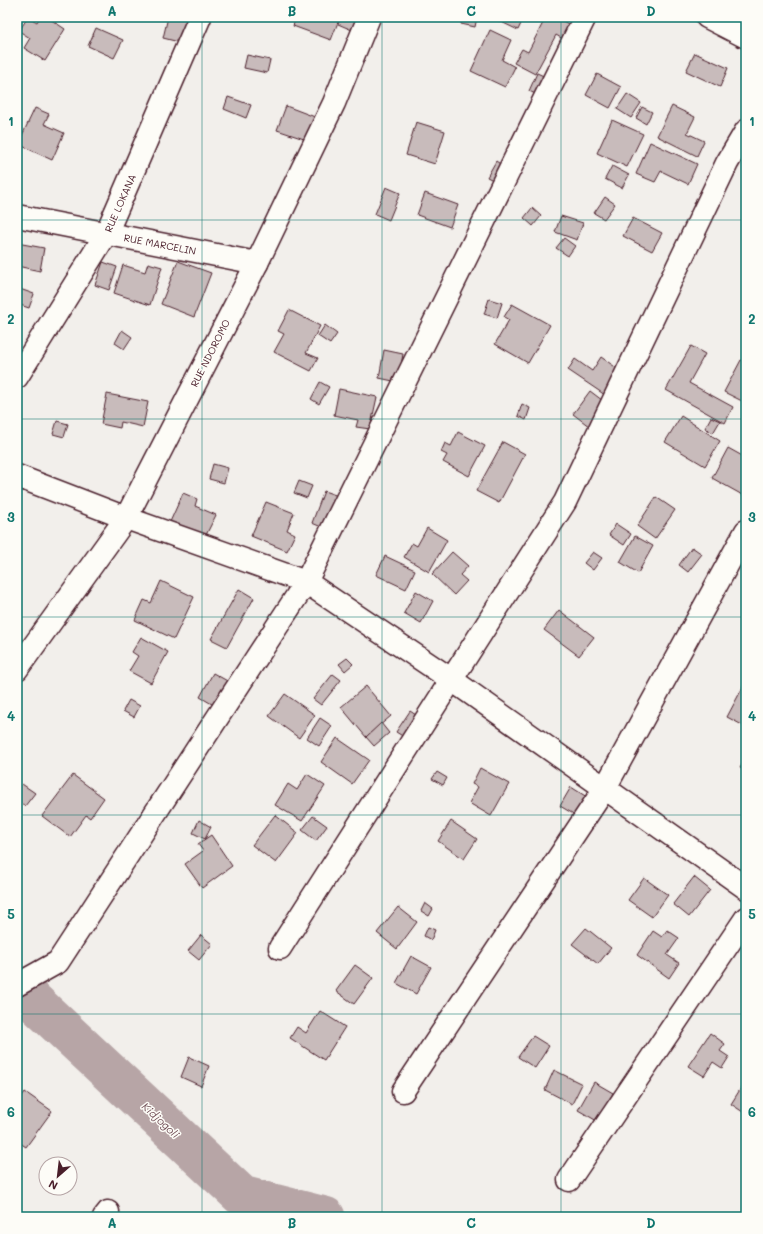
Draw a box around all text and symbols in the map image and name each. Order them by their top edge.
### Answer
text: A [107,2,117,19]
text: B [288,2,297,19]
text: C [466,2,476,19]
text: D [646,2,656,19]
text: 1 [8,112,14,129]
text: 1 [749,112,755,129]
street label: RUE LOKANA [101,172,139,234]
street label: RUE MARCELIN [123,230,197,258]
text: 2 [7,310,15,327]
text: 2 [748,310,756,327]
street label: RUE NDOROMO [187,317,233,389]
text: 3 [7,508,15,525]
text: 3 [748,508,756,525]
text: 4 [7,707,15,724]
text: 4 [748,707,756,724]
text: 5 [7,905,15,922]
text: 5 [748,905,756,922]
water label: Kidjogoli [139,1099,183,1142]
text: 6 [7,1103,15,1120]
text: 6 [748,1103,756,1120]
north arrow [38,1156,78,1196]
text: N [46,1177,60,1194]
text: A [107,1214,117,1231]
text: B [288,1214,297,1231]
text: C [466,1214,476,1231]
text: D [646,1214,656,1231]

